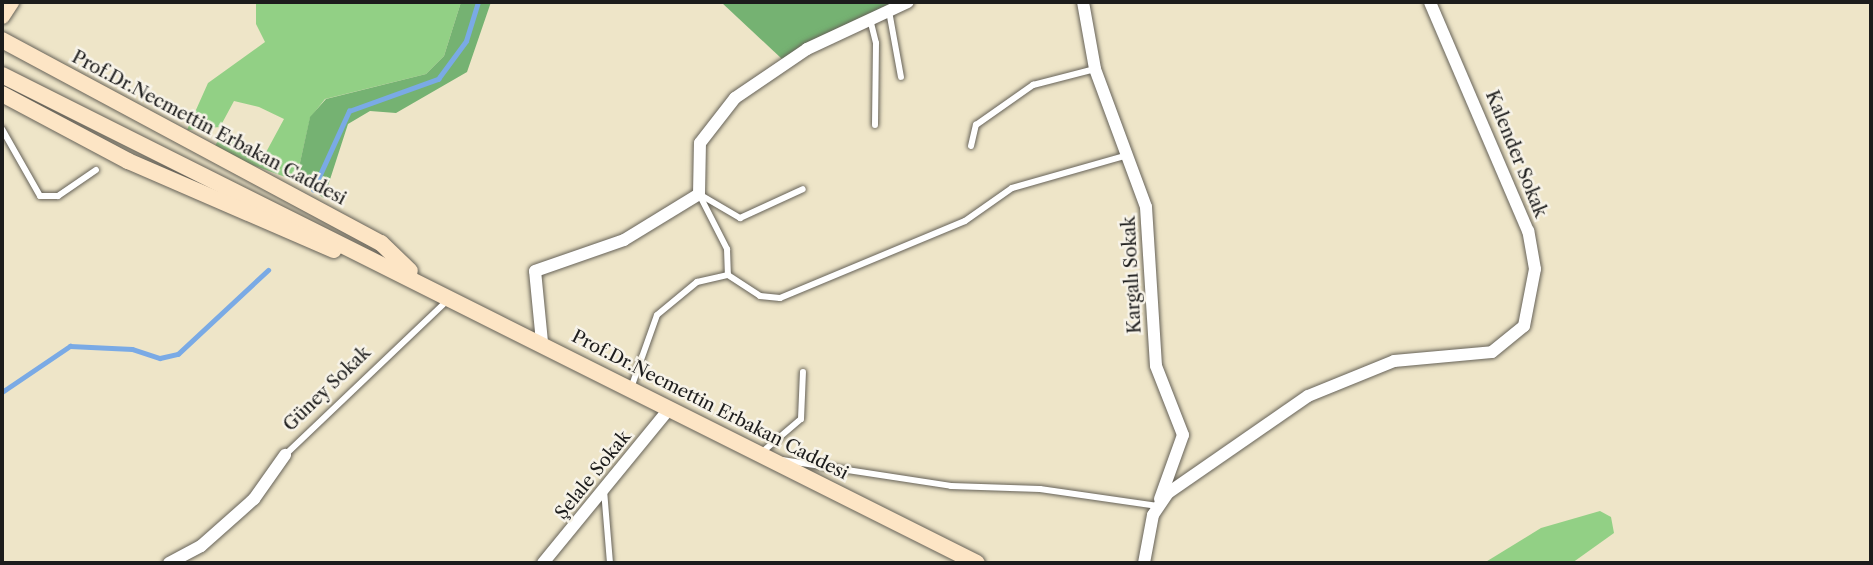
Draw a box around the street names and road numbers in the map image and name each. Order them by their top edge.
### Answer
street label: Prof.Dr.Necmettin Erbakan Caddesi [68,46,350,210]
street label: Kalender Sokak [1481,87,1551,221]
street label: Kargalı Sokak [1118,216,1146,334]
street label: Prof.Dr.Necmettin Erbakan Caddesi [568,326,852,484]
street label: Güney Sokak [279,342,375,436]
street label: Şelale Sokak [551,426,635,524]

